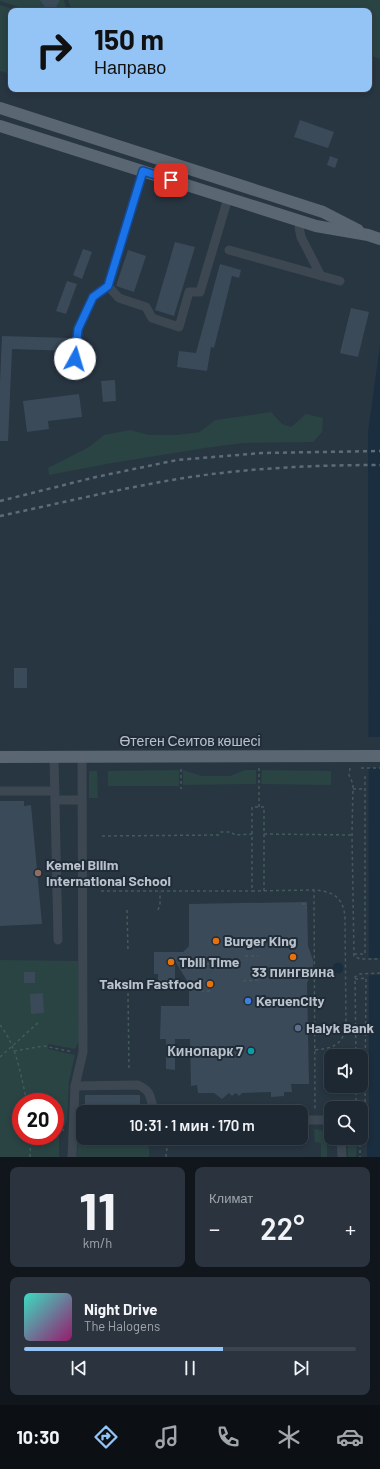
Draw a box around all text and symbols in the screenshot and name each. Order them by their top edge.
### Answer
text: 150 m [94,22,164,56]
icon: right [28,24,80,76]
text: Направо [94,56,166,78]
pin [154,163,188,197]
icon: arrive [160,169,182,191]
position arrow [54,338,96,380]
street label: Өтеген Сеитов көшесі [119,732,261,749]
place label: Kemel Bilim International School [46,856,171,889]
marker: Kemel Bilim International School [33,868,43,878]
place label: Burger King [224,932,297,949]
marker: Burger King [211,936,221,946]
marker: 33 пингвина [288,952,298,962]
place label: Tbili Time [179,953,240,970]
marker: Tbili Time [166,957,176,967]
place label: 33 пингвина [252,963,335,980]
place label: Taksim Fastfood [99,975,202,992]
marker: Taksim Fastfood [205,979,215,989]
place label: KeruenCity [256,992,325,1009]
marker: KeruenCity [243,996,253,1006]
place label: Halyk Bank [306,1019,375,1036]
marker: Halyk Bank [293,1023,303,1033]
place label: Кинопарк 7 [167,1042,243,1059]
marker: Кинопарк 7 [246,1046,256,1056]
map controls [324,1049,368,1145]
button: sound [324,1049,368,1093]
speed limit sign: 20 [12,1093,64,1145]
button: search [324,1101,368,1145]
text: 10:31 · 1 мин · 170 m [129,1116,255,1134]
text: 11 [79,1178,116,1240]
text: Климат [209,1190,253,1206]
text: 22° [260,1210,305,1246]
text: − [209,1215,220,1241]
text: + [345,1215,356,1241]
text: km/h [83,1235,112,1251]
text: Night Drive [84,1300,157,1318]
text: The Halogens [84,1318,160,1334]
icon: previous [68,1357,90,1379]
icon: pause [179,1357,201,1379]
icon: next [290,1357,312,1379]
icon: directions [92,1423,120,1451]
icon: music [153,1423,181,1451]
icon: phone [214,1423,242,1451]
icon: climate [275,1423,303,1451]
icon: car [336,1423,364,1451]
text: 10:30 [16,1426,60,1448]

